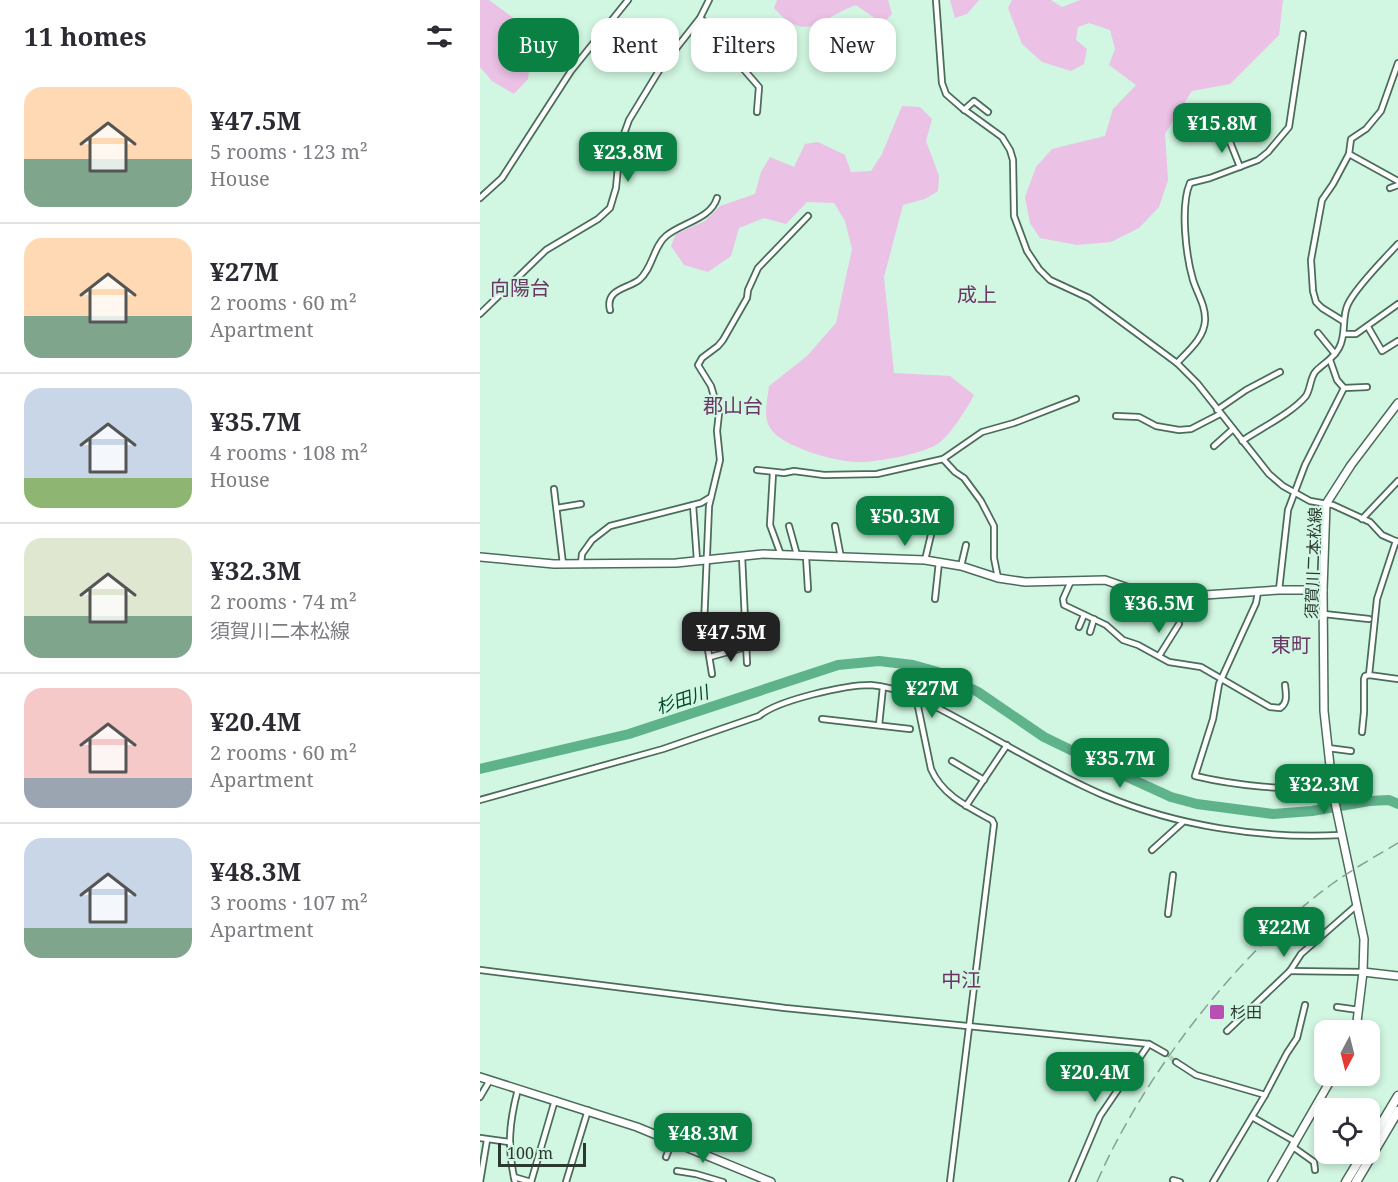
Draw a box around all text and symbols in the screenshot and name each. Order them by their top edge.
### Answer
text: 11 homes [24,18,146,54]
chip: Buy [498,18,579,72]
chip: Rent [591,18,679,72]
chip: Filters [691,18,797,72]
chip: New [809,18,896,72]
icon: filters [423,20,456,53]
text: ¥47.5M [210,102,301,138]
pin: ¥15.8M [1173,103,1271,154]
text: ¥15.8M [1187,109,1257,136]
icon: home [72,111,144,183]
pin: ¥23.8M [579,132,677,183]
text: 5 rooms · 123 m² [210,138,368,165]
text: ¥23.8M [593,138,663,165]
text: House [210,165,270,192]
text: ¥27M [210,253,279,289]
icon: home [72,262,144,334]
district label: 向陽台 [490,274,550,301]
district label: 成上 [957,281,997,308]
text: 2 rooms · 60 m² [210,289,357,316]
text: Apartment [210,316,314,343]
district label: 郡山台 [703,392,763,419]
text: ¥35.7M [210,403,301,439]
icon: home [72,412,144,484]
text: 4 rooms · 108 m² [210,439,368,466]
text: House [210,466,270,493]
pin: ¥50.3M [856,496,954,547]
text: ¥50.3M [870,502,940,529]
street label: 須賀川二本松線 [1300,507,1326,619]
text: ¥32.3M [210,552,301,588]
icon: home [72,562,144,634]
pin: ¥36.5M [1110,583,1208,634]
text: 2 rooms · 74 m² [210,588,357,615]
text: ¥36.5M [1124,589,1194,616]
pin: ¥47.5M [682,612,780,663]
text: 須賀川二本松線 [210,617,350,644]
text: ¥47.5M [696,618,766,645]
district label: 東町 [1271,631,1311,658]
pin: ¥27M [896,668,968,719]
text: ¥27M [906,674,958,701]
water label: 杉田川 [653,679,713,719]
text: ¥20.4M [210,703,301,739]
icon: home [72,712,144,784]
pin: ¥35.7M [1071,738,1169,789]
text: 2 rooms · 60 m² [210,739,357,766]
text: ¥35.7M [1085,744,1155,771]
pin: ¥32.3M [1275,764,1373,815]
text: Apartment [210,766,314,793]
text: ¥32.3M [1289,770,1359,797]
text: ¥48.3M [210,853,301,889]
icon: home [72,862,144,934]
text: 3 rooms · 107 m² [210,889,368,916]
pin: ¥22M [1248,907,1320,958]
text: ¥22M [1258,913,1310,940]
text: Apartment [210,916,314,943]
district label: 中江 [941,966,981,993]
place label: 杉田 [1230,1001,1262,1023]
marker: 杉田 [1208,1003,1226,1021]
north arrow [1314,1020,1380,1086]
map controls [1314,1020,1380,1164]
pin: ¥20.4M [1046,1052,1144,1103]
text: ¥20.4M [1060,1058,1130,1085]
button: locate [1314,1098,1380,1164]
pin: ¥48.3M [654,1113,752,1164]
text: ¥48.3M [668,1119,738,1146]
scale bar [498,1140,586,1168]
text: 100 m [507,1142,553,1164]

